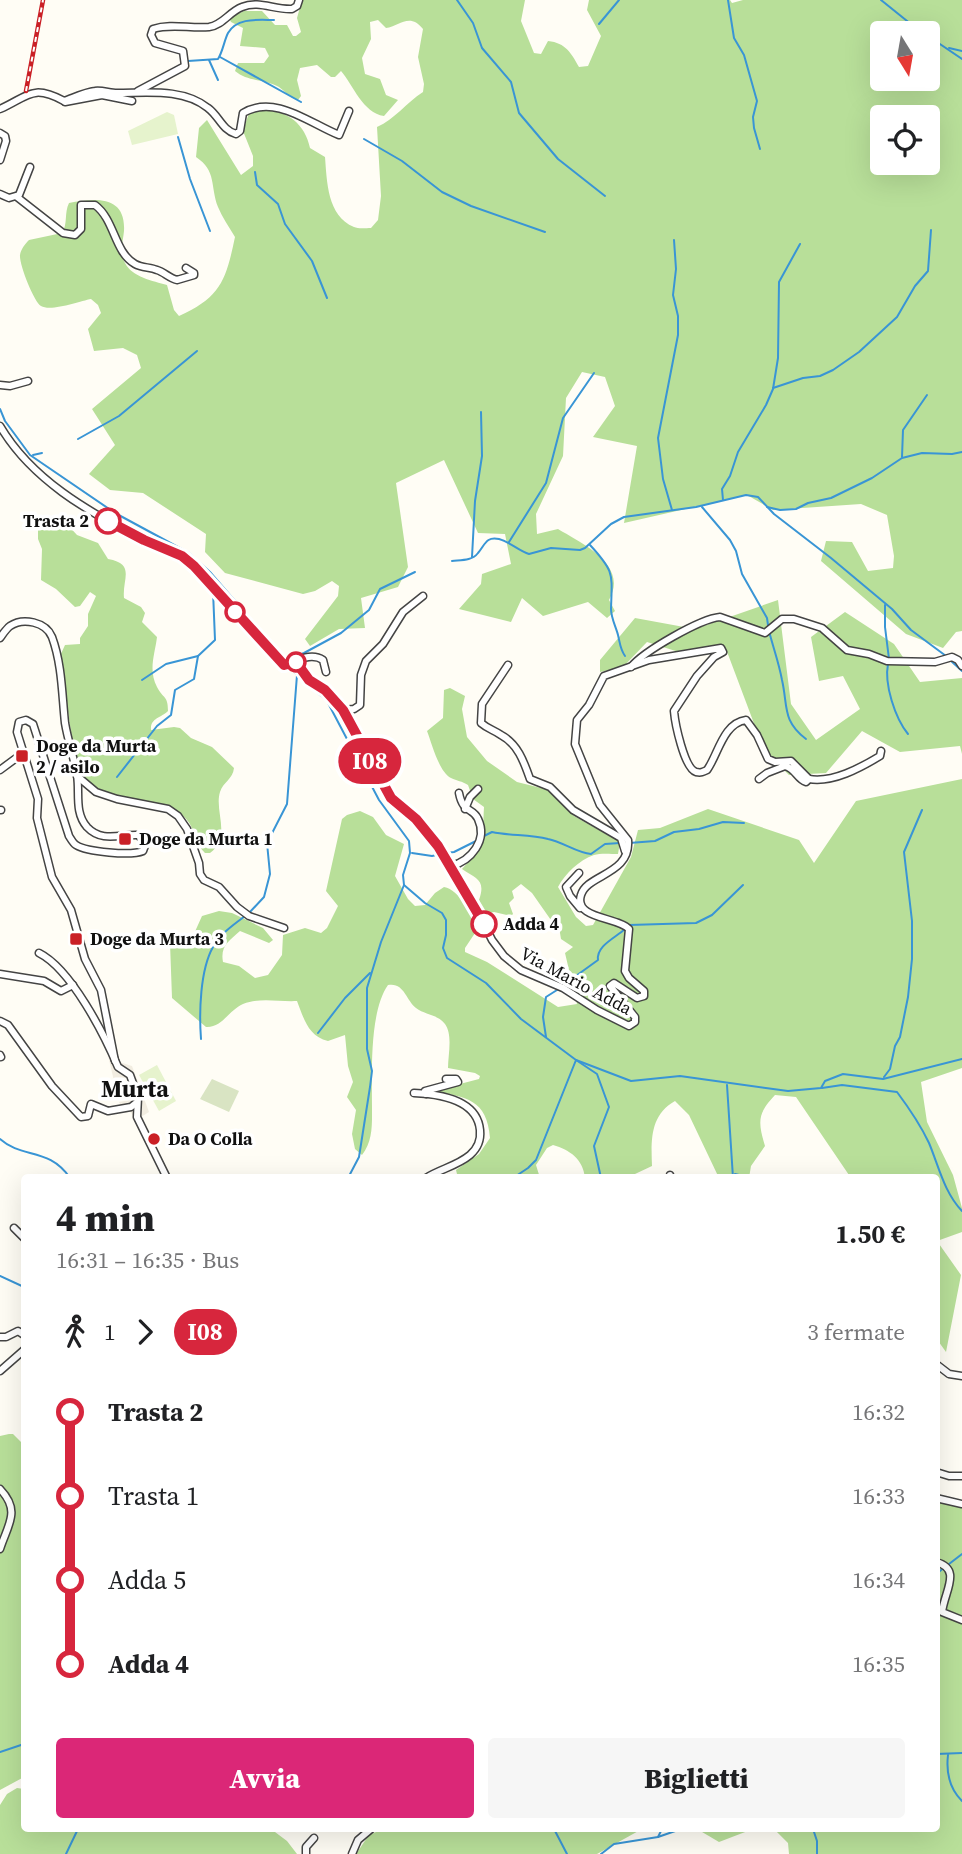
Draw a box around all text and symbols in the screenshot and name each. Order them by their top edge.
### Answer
north arrow [870,21,940,91]
map controls [870,21,940,175]
button: locate [870,105,940,175]
place label: Trasta 2 [23,508,89,533]
marker: Trasta 2 [95,508,121,534]
unlabelled marker [225,602,245,622]
unlabelled marker [286,652,306,672]
place label: Doge da Murta 2 / asilo [36,733,157,779]
line badge: I08 [330,738,410,784]
text: I08 [352,744,388,777]
marker: Doge da Murta 2 / asilo [14,748,30,764]
place label: Doge da Murta 1 [139,826,273,851]
marker: Doge da Murta 1 [117,831,133,847]
marker: Adda 4 [471,911,497,937]
place label: Adda 4 [503,911,559,936]
place label: Doge da Murta 3 [90,926,224,951]
marker: Doge da Murta 3 [68,931,84,947]
street label: Via Mario Adda [516,941,637,1021]
district label: Murta [101,1072,169,1105]
place label: Da O Colla [168,1126,253,1151]
marker: Da O Colla [146,1131,162,1147]
text: 4 min [56,1192,155,1244]
text: 1.50 € [835,1216,905,1252]
text: 16:31 – 16:35 · Bus [56,1244,239,1276]
icon: walk [56,1313,94,1351]
icon: forward [126,1313,164,1351]
text: I08 [188,1315,223,1348]
text: 1 [104,1316,116,1348]
text: 3 fermate [807,1316,905,1348]
text: Trasta 2 [108,1394,203,1430]
text: 16:32 [852,1396,905,1428]
text: Trasta 1 [108,1478,199,1514]
text: 16:33 [852,1480,905,1512]
text: Adda 5 [108,1562,186,1598]
text: 16:34 [852,1564,905,1596]
text: Adda 4 [108,1646,189,1682]
text: 16:35 [852,1648,905,1680]
button: Avvia [56,1738,474,1818]
button: Biglietti [488,1738,905,1818]

